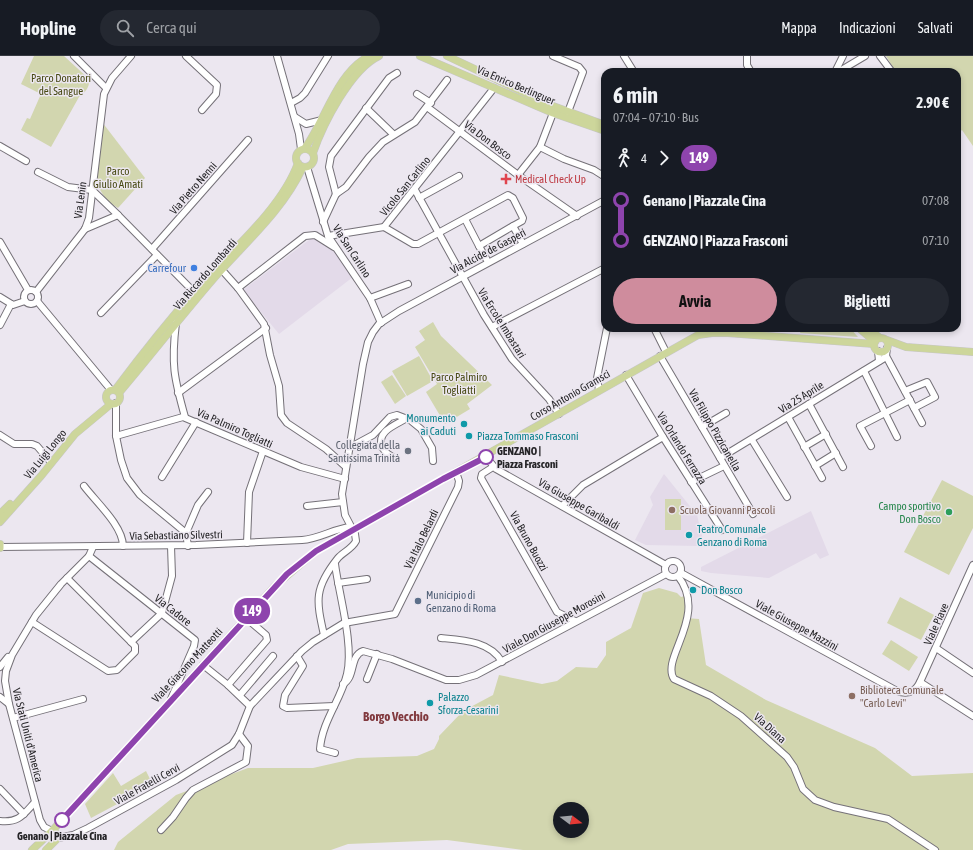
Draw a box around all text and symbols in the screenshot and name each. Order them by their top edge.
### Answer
search box [100,10,380,46]
text: Hopline [20,17,76,39]
icon: search [114,17,136,39]
text: Cerca qui [146,19,197,36]
text: Mappa [781,20,817,36]
text: Indicazioni [839,20,896,36]
text: Salvati [918,20,953,36]
street label: Via Enrico Berlinguer [475,63,558,107]
park label: Parco Donatori del Sangue [31,72,91,97]
text: 6 min [613,82,658,108]
text: 2.90 € [916,94,949,111]
text: 07:04 – 07:10 · Bus [613,110,699,125]
street label: Via Don Bosco [462,118,514,162]
icon: walk [613,147,635,169]
icon: forward [653,147,675,169]
text: 149 [689,150,709,166]
text: 4 [641,151,647,166]
street label: Vicolo San Carlino [378,154,432,218]
street label: Via Pietro Nenni [167,160,219,216]
park label: Parco Giulio Amati [93,165,143,190]
marker: Medical Check Up [500,173,512,185]
place label: Medical Check Up [515,173,586,185]
street label: Via Lenin [71,181,89,219]
text: Genano | Piazzale Cina [643,192,766,209]
text: 07:08 [922,193,949,208]
street label: Via San Carlino [331,222,373,280]
street label: Via Alcide de Gasperi [448,226,528,276]
text: GENZANO | Piazza Frasconi [643,232,788,249]
text: 07:10 [922,233,949,248]
street label: Via Riccardo Lombardi [171,236,239,312]
place label: Carrefour [148,262,187,274]
marker: Carrefour [189,263,199,273]
button: Avvia [613,278,777,324]
button: Biglietti [785,278,949,324]
street label: Via Ercole Imbastari [476,286,528,360]
street label: Corso Antonio Gramsci [528,367,612,423]
park label: Parco Palmiro Togliatti [431,371,487,396]
street label: Via 25 Aprile [776,379,826,415]
street label: Via Filippo Pizzicanella [687,387,743,473]
street label: Via Palmiro Togliatti [195,406,275,450]
street label: Via Orlando Ferrazza [655,410,709,486]
place label: Monumento ai Caduti [406,412,456,437]
marker: Monumento ai Caduti [459,419,469,429]
street label: Via Luigi Longo [22,427,68,481]
place label: Piazza Tommaso Frasconi [477,430,579,442]
marker: Piazza Tommaso Frasconi [464,431,474,441]
place label: Collegiata della Santissima Trinità [328,439,400,464]
place label: GENZANO | Piazza Frasconi [497,445,558,470]
marker: Collegiata della Santissima Trinità [403,446,413,456]
marker: GENZANO | Piazza Frasconi [478,449,494,465]
street label: Via Giuseppe Garibaldi [536,476,622,532]
place label: Campo sportivo Don Bosco [878,500,941,525]
place label: Scuola Giovanni Pascoli [680,504,775,516]
marker: Scuola Giovanni Pascoli [667,505,677,515]
street label: Via Italo Belardi [402,507,440,571]
marker: Campo sportivo Don Bosco [944,507,954,517]
street label: Via Bruno Buozzi [508,509,550,573]
place label: Teatro Comunale Genzano di Roma [697,523,767,548]
street label: Via Sebastiano Silvestri [129,528,223,542]
marker: Teatro Comunale Genzano di Roma [684,530,694,540]
place label: Don Bosco [701,584,743,596]
marker: Don Bosco [688,585,698,595]
place label: Municipio di Genzano di Roma [426,589,496,614]
street label: Viale Don Giuseppe Morosini [501,589,607,655]
street label: Via Cadore [152,592,194,628]
marker: Municipio di Genzano di Roma [413,596,423,606]
street label: Viale Giuseppe Mazzini [754,597,840,653]
line badge: 149 [229,598,275,624]
street label: Viale Piave [921,601,951,647]
text: 149 [242,603,262,619]
street label: Viale Giacomo Matteotti [149,625,225,705]
place label: Biblioteca Comunale "Carlo Levi" [860,684,944,709]
street label: Via Stati Uniti d'America [11,687,45,783]
place label: Palazzo Sforza-Cesarini [438,691,498,716]
marker: Biblioteca Comunale "Carlo Levi" [847,691,857,701]
marker: Palazzo Sforza-Cesarini [425,698,435,708]
district label: Borgo Vecchio [363,709,429,724]
street label: Via Diana [752,711,788,745]
street label: Viale Fratelli Cervi [112,761,182,807]
north arrow [553,802,589,838]
map controls [553,802,589,838]
marker: Genano | Piazzale Cina [54,812,70,828]
place label: Genano | Piazzale Cina [17,830,107,842]

